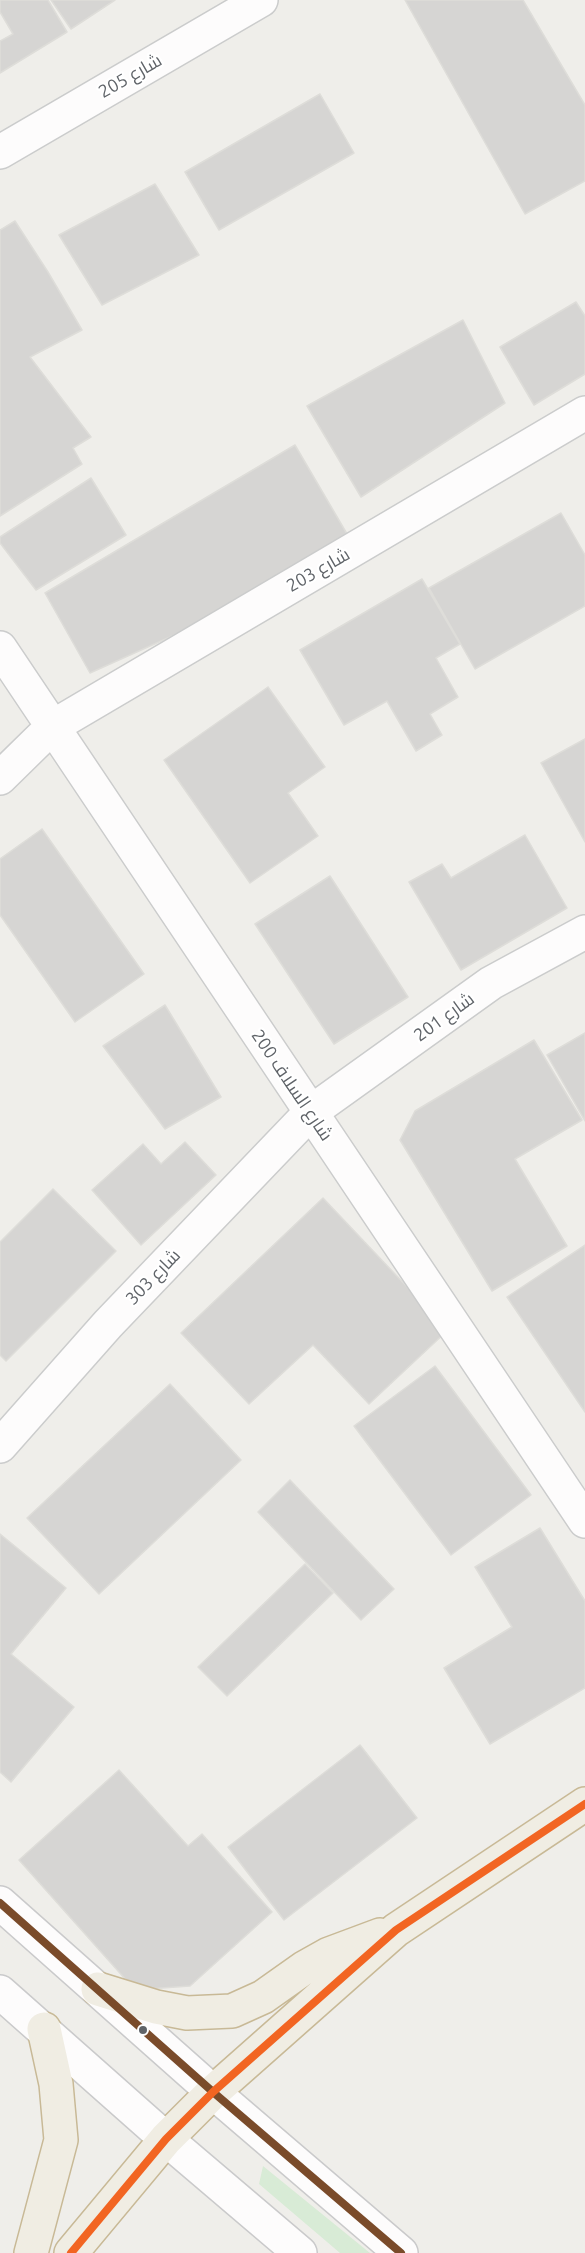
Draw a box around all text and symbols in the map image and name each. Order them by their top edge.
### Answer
street label: شارع 205 [95,49,165,103]
street label: شارع 203 [283,543,353,597]
street label: شارع 201 [410,988,478,1046]
street label: 200 شارع السلاف [247,1025,337,1145]
street label: شارع 303 [121,1245,185,1309]
unlabelled marker [137,2024,149,2036]

